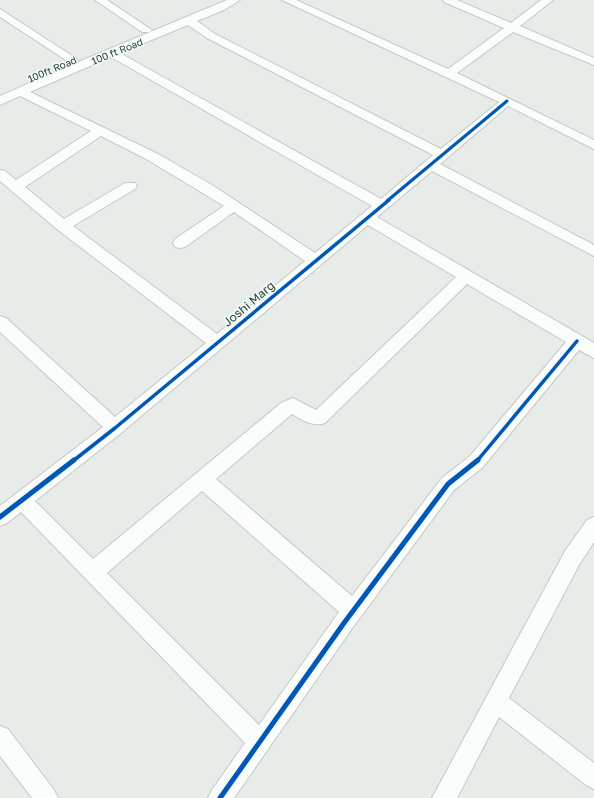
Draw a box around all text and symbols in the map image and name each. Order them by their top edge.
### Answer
street label: 100 ft Road [89,35,145,67]
street label: 100ft Road [26,53,78,85]
street label: Joshi Marg [220,278,278,330]

